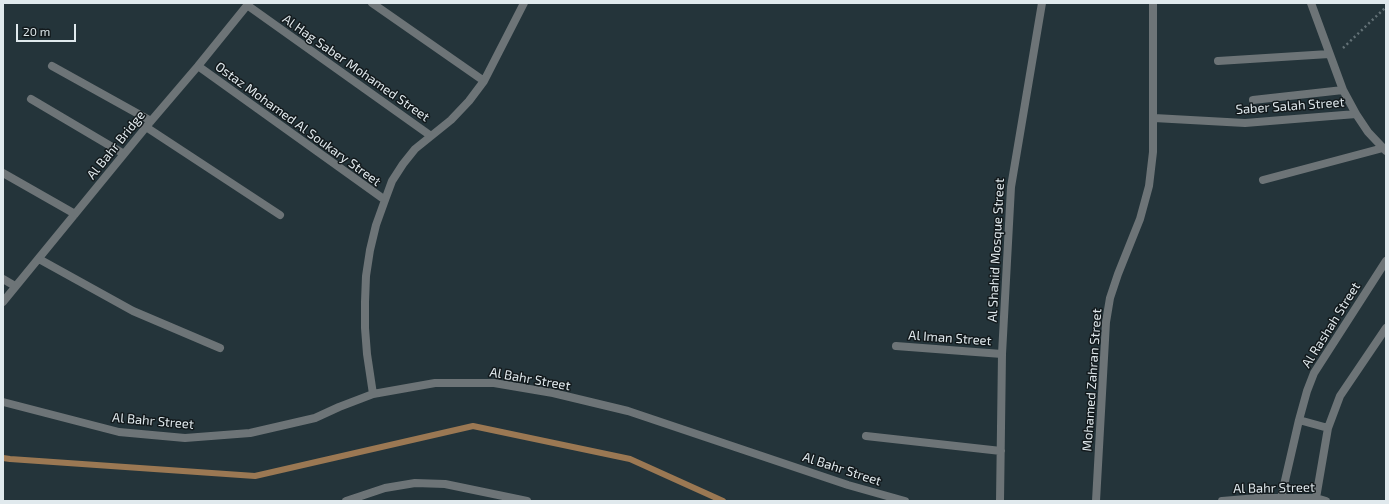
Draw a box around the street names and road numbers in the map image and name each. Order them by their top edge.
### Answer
street label: Al Hag Saber Mohamed Street [279,11,433,125]
street label: Ostaz Mohamed Al Soukary Street [212,59,384,189]
street label: Saber Salah Street [1235,94,1345,118]
street label: Al Bahr Bridge [84,108,148,182]
street label: Al Shahid Mosque Street [984,178,1008,322]
street label: Al Rashah Street [1298,279,1364,371]
street label: Mohamed Zahran Street [1079,308,1105,452]
street label: Al Iman Street [908,327,992,349]
street label: Al Bahr Street [488,364,572,394]
street label: Al Bahr Street [112,410,194,432]
street label: Al Bahr Street [801,449,883,489]
street label: Al Bahr Street [1233,479,1315,497]

